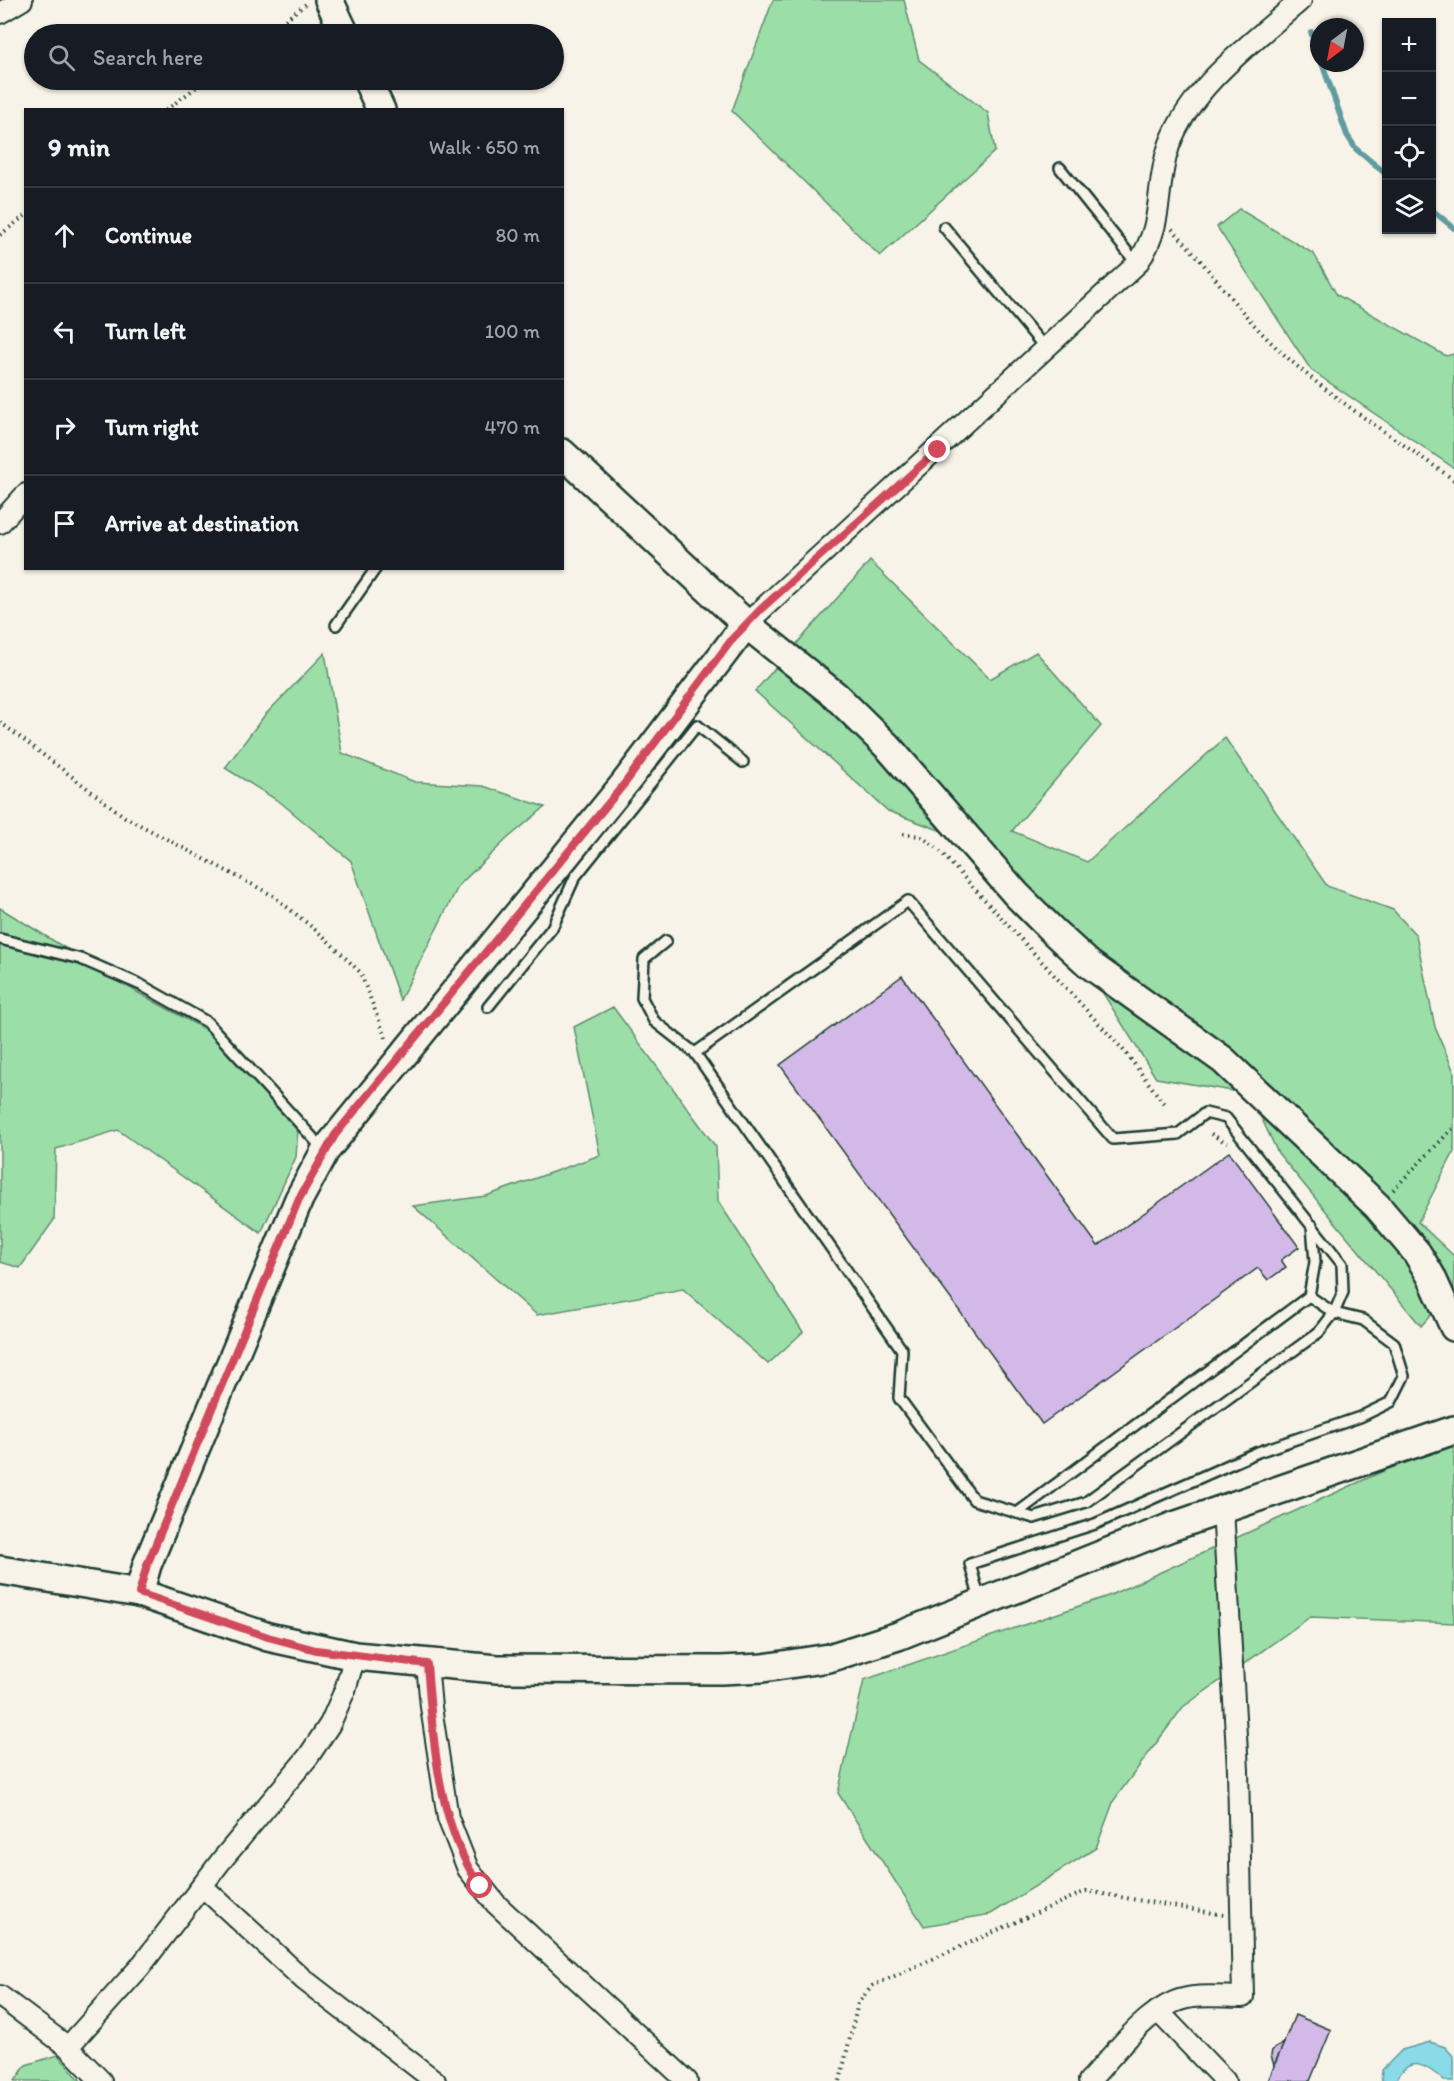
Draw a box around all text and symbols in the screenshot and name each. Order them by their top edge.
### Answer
north arrow [1310,18,1364,72]
map controls [1382,18,1436,234]
button: + [1382,18,1436,72]
search box [24,24,564,90]
icon: search [45,41,78,74]
text: Search here [93,44,203,71]
button: − [1382,72,1436,126]
button: locate [1382,126,1436,180]
text: 9 min [48,131,110,163]
text: Walk · 650 m [429,135,540,159]
button: layers [1382,180,1436,234]
icon: ahead [48,219,81,252]
text: Continue [105,222,192,249]
text: 80 m [495,223,540,247]
icon: left [48,315,81,348]
text: Turn left [105,318,186,345]
text: 100 m [485,319,540,343]
icon: right [48,411,81,444]
text: Turn right [105,414,199,441]
text: 470 m [484,415,540,439]
route end [924,436,950,462]
icon: arrive [48,507,81,540]
text: Arrive at destination [105,510,299,537]
route start [466,1872,492,1898]

